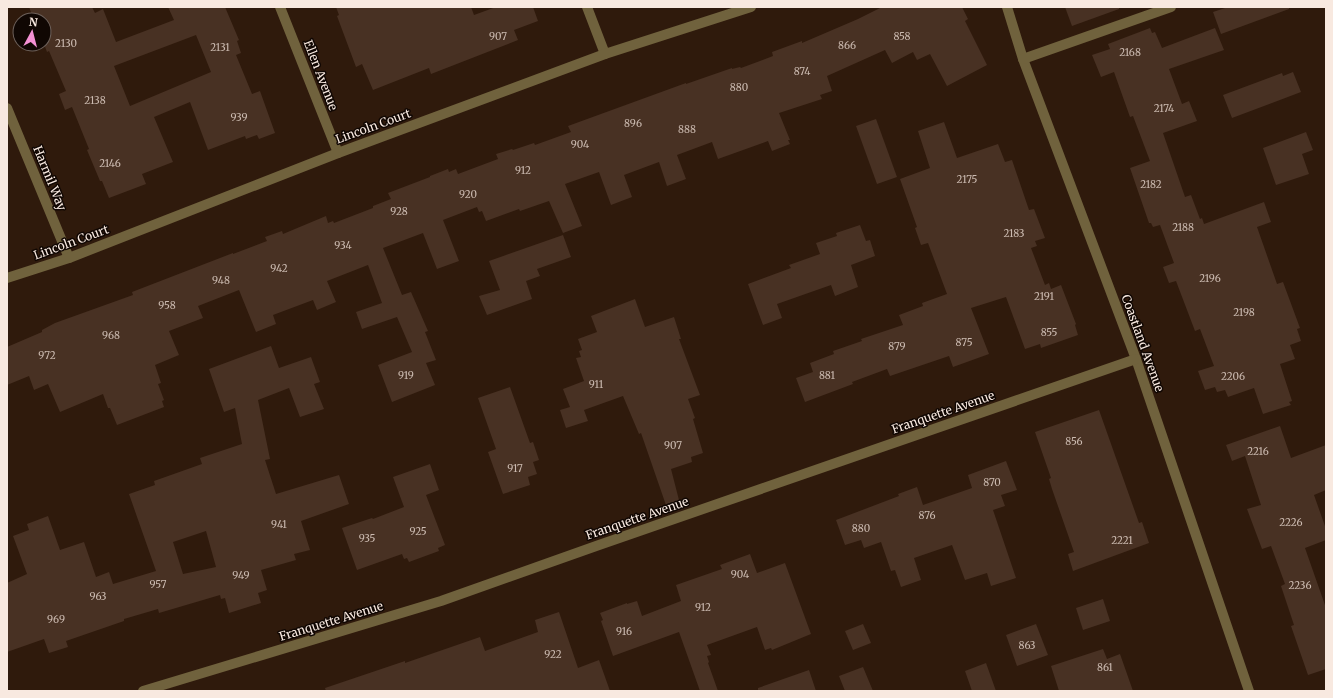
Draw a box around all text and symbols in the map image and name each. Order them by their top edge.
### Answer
north arrow [12,12,52,52]
text: N [28,15,39,30]
house number: 907 [489,30,507,43]
house number: 858 [893,30,911,43]
house number: 2130 [55,37,77,50]
street label: Ellen Avenue [301,38,341,112]
house number: 866 [838,39,856,52]
house number: 2131 [210,41,230,54]
house number: 2168 [1119,46,1141,59]
house number: 874 [794,65,810,78]
house number: 880 [730,81,748,94]
house number: 2138 [84,94,106,107]
house number: 2174 [1154,102,1174,115]
street label: Lincoln Court [333,105,413,147]
house number: 939 [230,111,248,124]
house number: 896 [624,117,642,130]
house number: 888 [678,123,696,136]
house number: 904 [571,138,589,151]
street label: Harmil Way [30,143,70,213]
house number: 2146 [99,157,121,170]
house number: 912 [515,164,531,177]
house number: 2175 [957,173,978,186]
house number: 2182 [1140,178,1162,191]
house number: 920 [459,188,477,201]
house number: 928 [390,205,408,218]
street label: Lincoln Court [31,221,111,263]
house number: 2188 [1172,221,1194,234]
house number: 2183 [1003,227,1025,240]
house number: 934 [334,239,352,252]
house number: 942 [270,262,288,275]
house number: 2196 [1199,272,1221,285]
house number: 948 [212,274,230,287]
house number: 2191 [1034,290,1054,303]
street label: Coastland Avenue [1118,292,1168,394]
house number: 958 [158,299,176,312]
house number: 2198 [1233,306,1255,319]
house number: 855 [1041,326,1057,339]
house number: 968 [102,329,120,342]
house number: 875 [956,336,973,349]
house number: 879 [888,340,906,353]
house number: 972 [38,349,56,362]
house number: 919 [398,369,414,382]
house number: 881 [819,369,836,382]
house number: 2206 [1221,370,1245,383]
house number: 911 [589,378,604,391]
street label: Franquette Avenue [890,387,996,437]
house number: 856 [1065,435,1083,448]
house number: 907 [664,439,682,452]
house number: 2216 [1247,445,1269,458]
house number: 917 [507,462,523,475]
house number: 870 [983,476,1001,489]
street label: Franquette Avenue [584,493,690,543]
house number: 876 [919,509,935,522]
house number: 2226 [1279,516,1303,529]
house number: 941 [271,518,287,531]
house number: 880 [852,522,870,535]
house number: 925 [409,525,427,538]
house number: 935 [359,532,375,545]
house number: 2221 [1111,534,1133,547]
house number: 904 [731,568,749,581]
house number: 949 [232,569,250,582]
house number: 957 [150,578,167,591]
house number: 2236 [1289,579,1311,592]
house number: 963 [89,590,107,603]
street label: Franquette Avenue [277,598,385,644]
house number: 912 [695,601,711,614]
house number: 969 [47,613,65,626]
house number: 916 [616,625,632,638]
house number: 863 [1018,639,1036,652]
house number: 922 [544,648,562,661]
house number: 861 [1097,661,1113,674]

